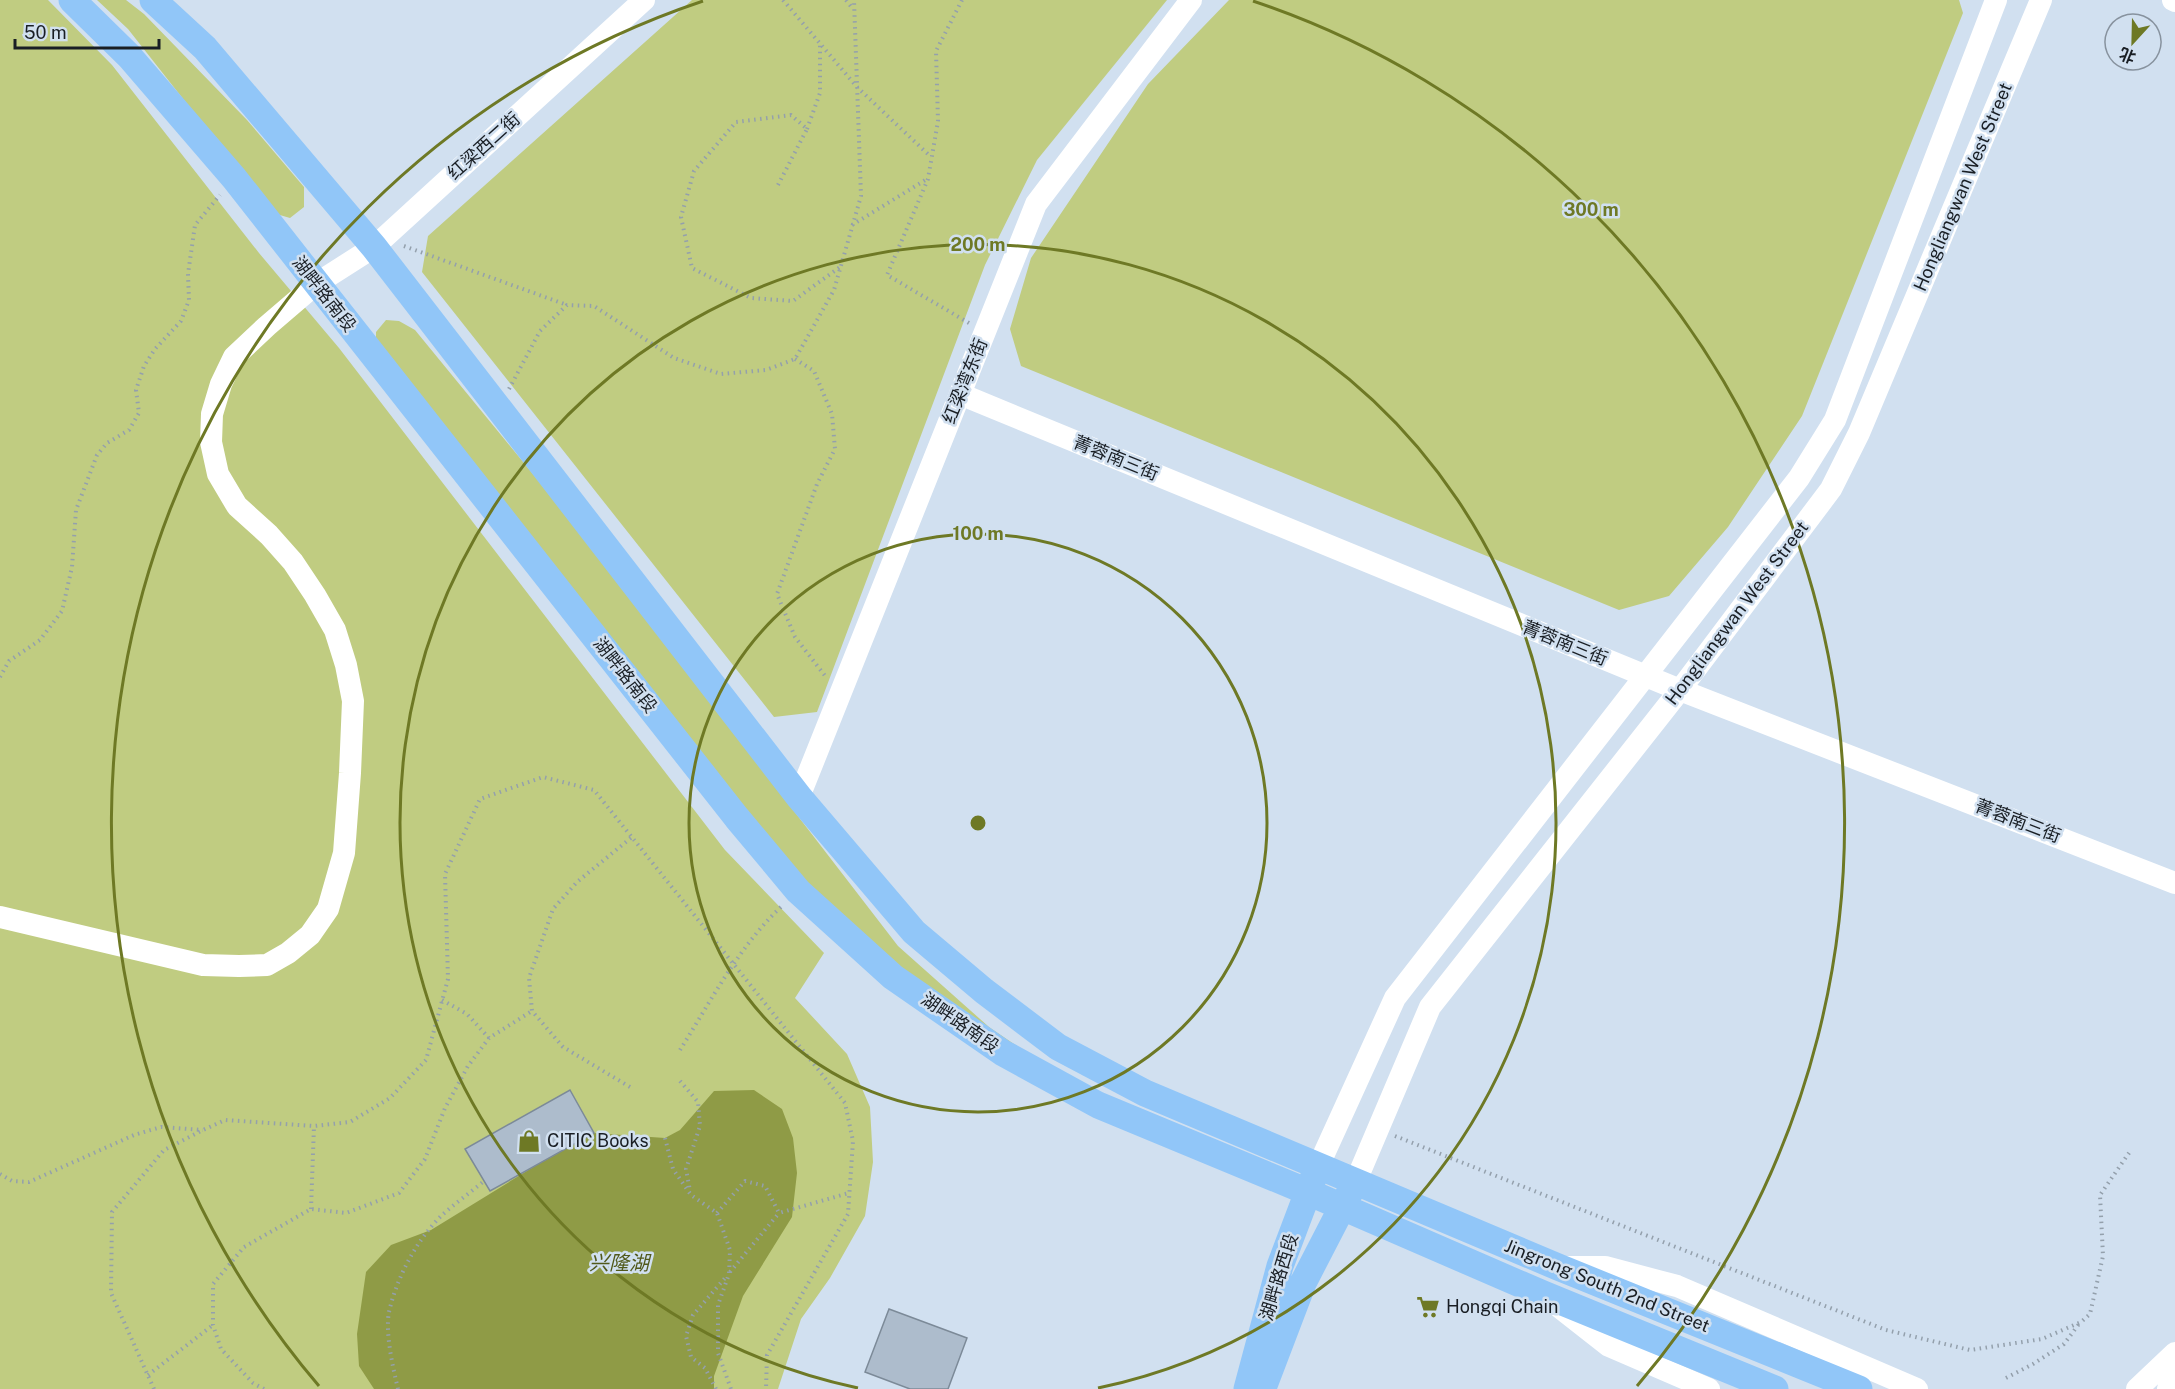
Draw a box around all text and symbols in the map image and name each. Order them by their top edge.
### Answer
scale bar [15,12,159,50]
north arrow [2103,12,2163,72]
text: 50 m [24,22,67,43]
text: 北 [2117,44,2139,67]
street label: Hongliangwan West Street [1909,79,2016,294]
street label: 红梁西二街 [443,108,524,184]
text: 300 m [1563,199,1619,220]
text: 200 m [951,234,1005,255]
street label: 湖畔路南段 [288,252,360,336]
street label: 红梁湾东街 [938,335,991,426]
street label: 菁蓉南三街 [1071,431,1162,484]
street label: Hongliangwan West Street [1661,517,1812,709]
text: 100 m [952,523,1004,544]
street label: 菁蓉南三街 [1520,616,1611,669]
street label: 湖畔路南段 [589,633,661,717]
street label: 菁蓉南三街 [1972,795,2064,846]
centre of rings [968,813,988,833]
street label: 湖畔路南段 [917,988,1003,1057]
shop icon: CITIC Books [516,1128,542,1154]
place label: CITIC Books [547,1130,649,1151]
street label: 湖畔路西段 [1255,1231,1302,1323]
street label: Jingrong South 2nd Street [1502,1235,1713,1336]
water label: 兴隆湖 [589,1251,652,1275]
supermarket icon: Hongqi Chain [1415,1294,1441,1320]
place label: Hongqi Chain [1446,1296,1558,1317]

